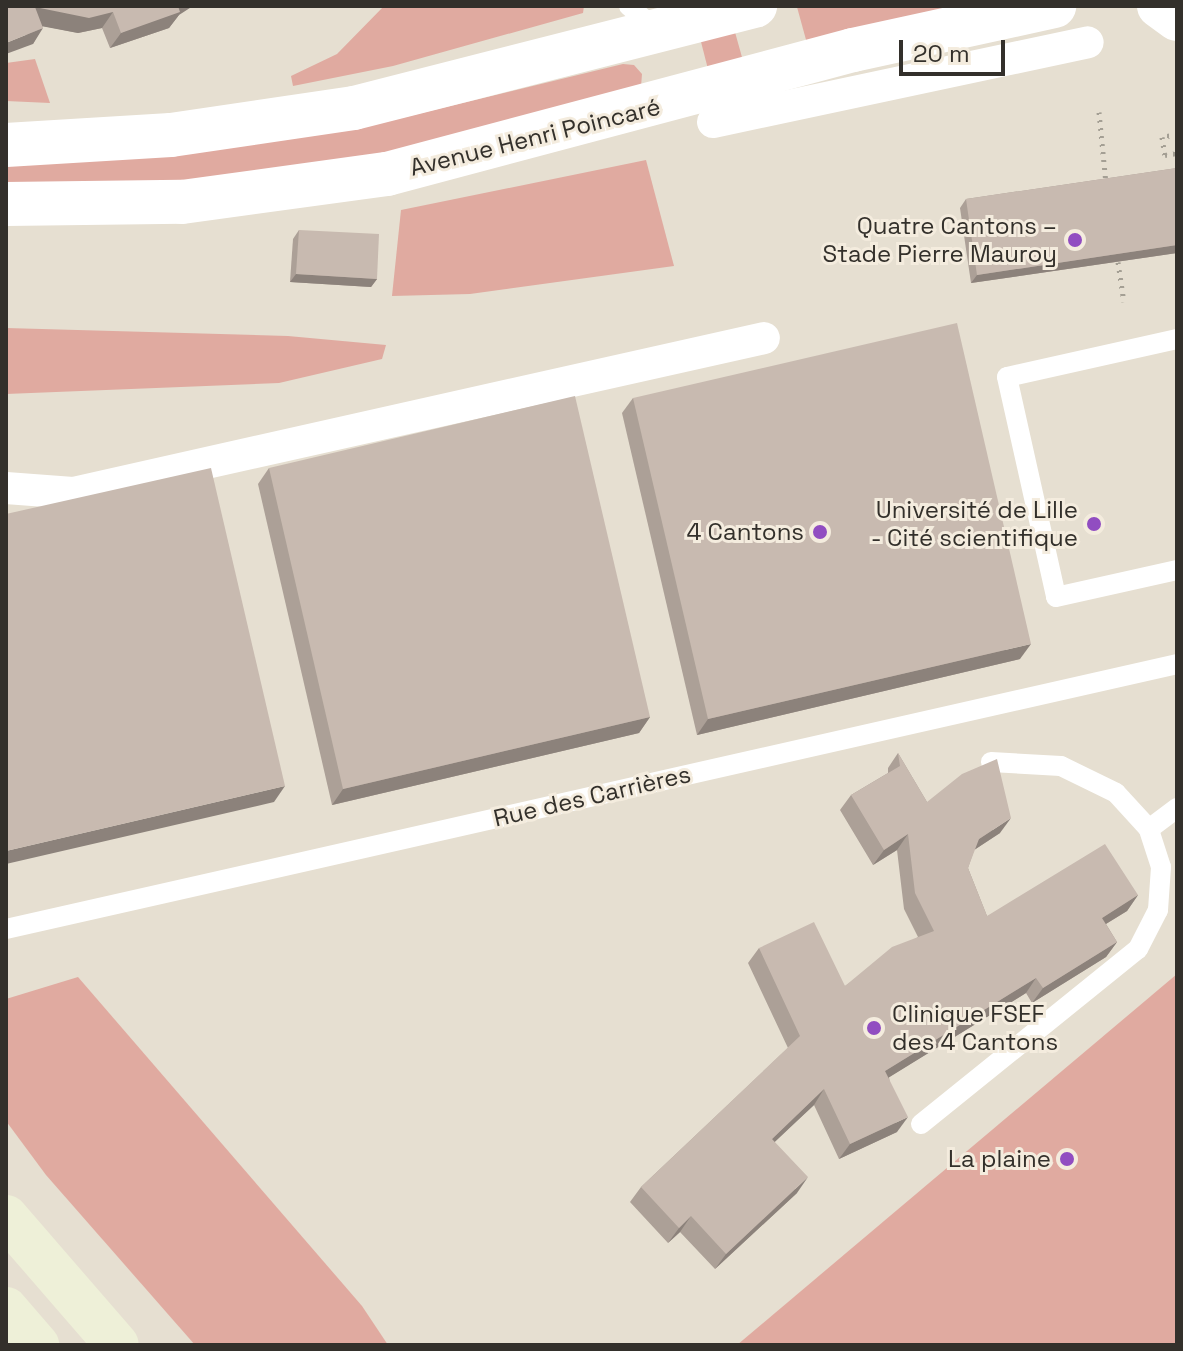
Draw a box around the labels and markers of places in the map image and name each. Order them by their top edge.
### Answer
place label: Quatre Cantons – Stade Pierre Mauroy [822,212,1057,268]
marker: Quatre Cantons – Stade Pierre Mauroy [1064,229,1086,251]
place label: Université de Lille ‐ Cité scientifique [870,496,1078,552]
marker: Université de Lille ‐ Cité scientifique [1085,515,1103,533]
place label: 4 Cantons [686,518,804,546]
marker: 4 Cantons [811,523,829,541]
place label: Clinique FSEF des 4 Cantons [892,1000,1058,1056]
marker: Clinique FSEF des 4 Cantons [863,1017,885,1039]
place label: La plaine [948,1145,1051,1173]
marker: La plaine [1058,1150,1076,1168]

